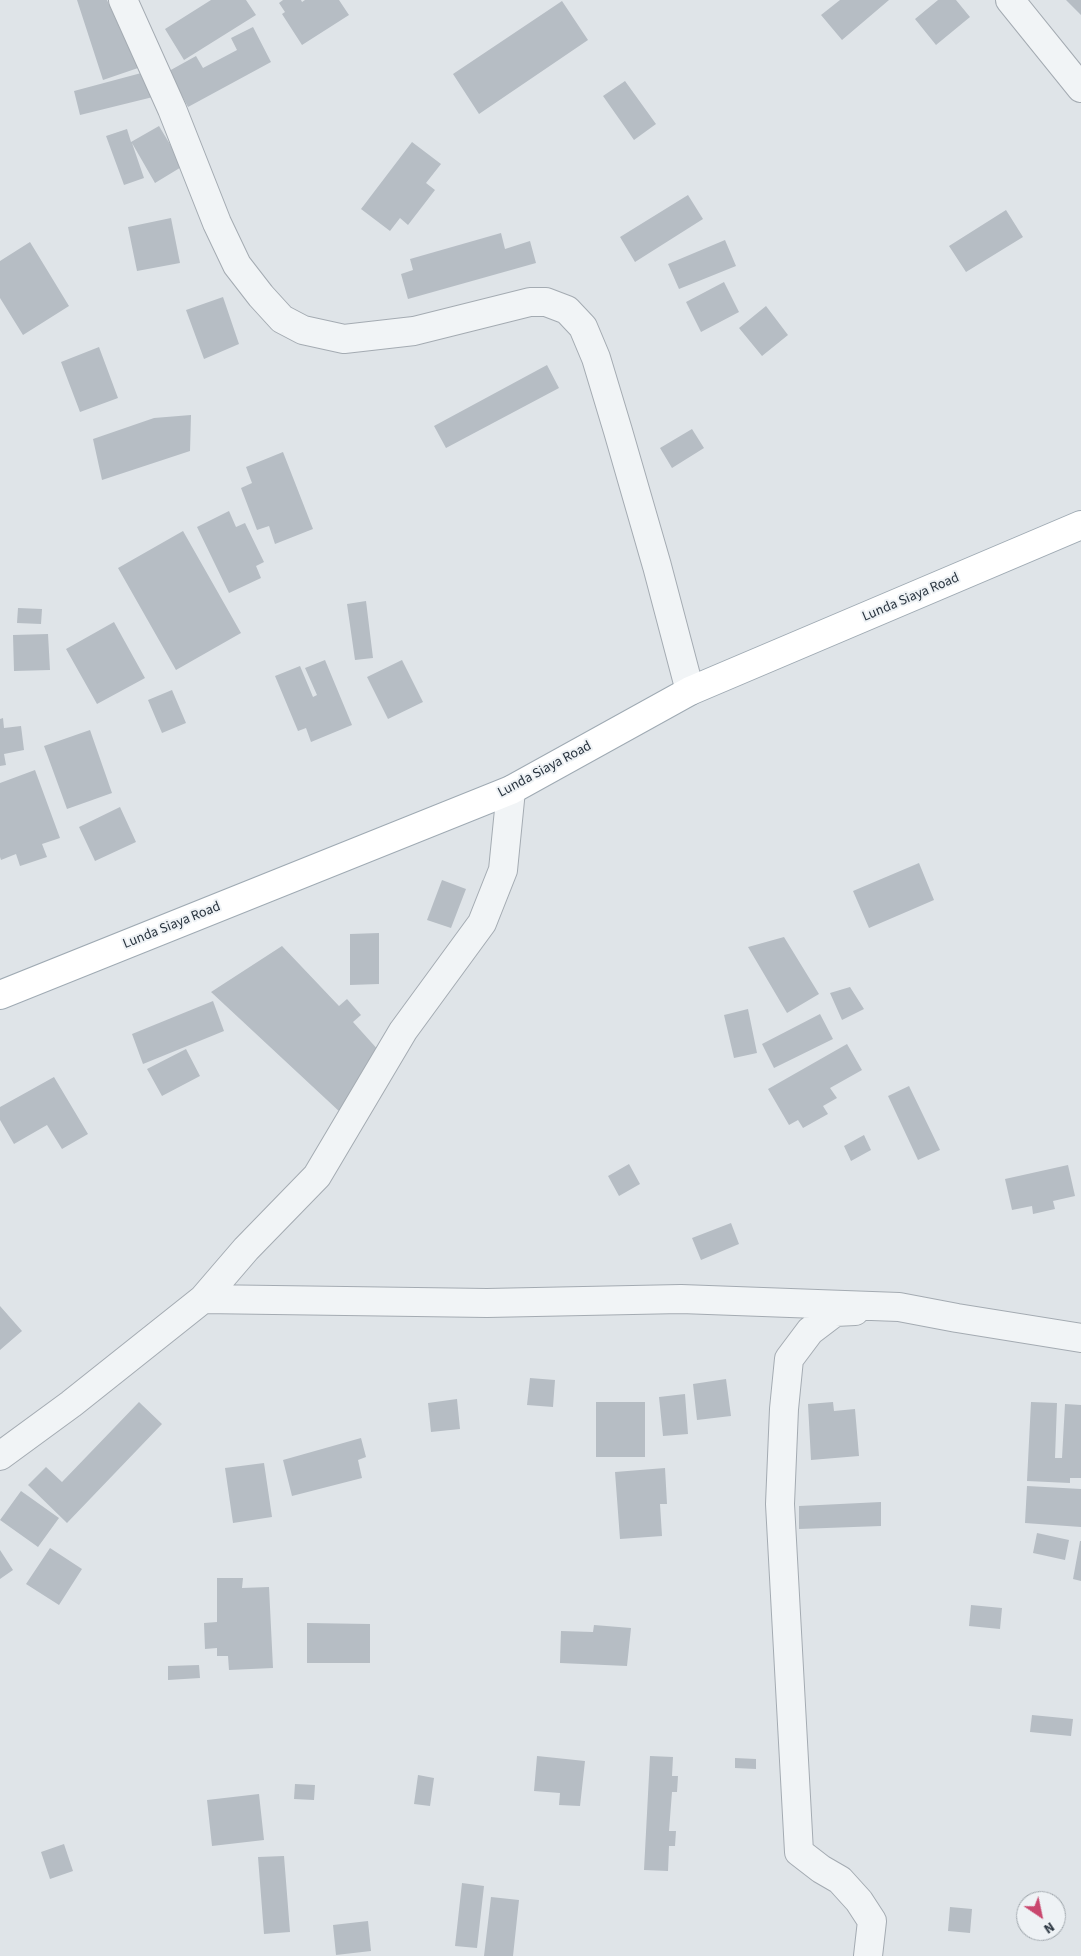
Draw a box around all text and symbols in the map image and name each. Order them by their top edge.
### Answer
street label: Lunda Siaya Road [860,570,962,626]
street label: Lunda Siaya Road [495,738,595,802]
street label: Lunda Siaya Road [121,899,223,953]
north arrow [1016,1891,1066,1941]
text: N [1039,1917,1058,1939]

